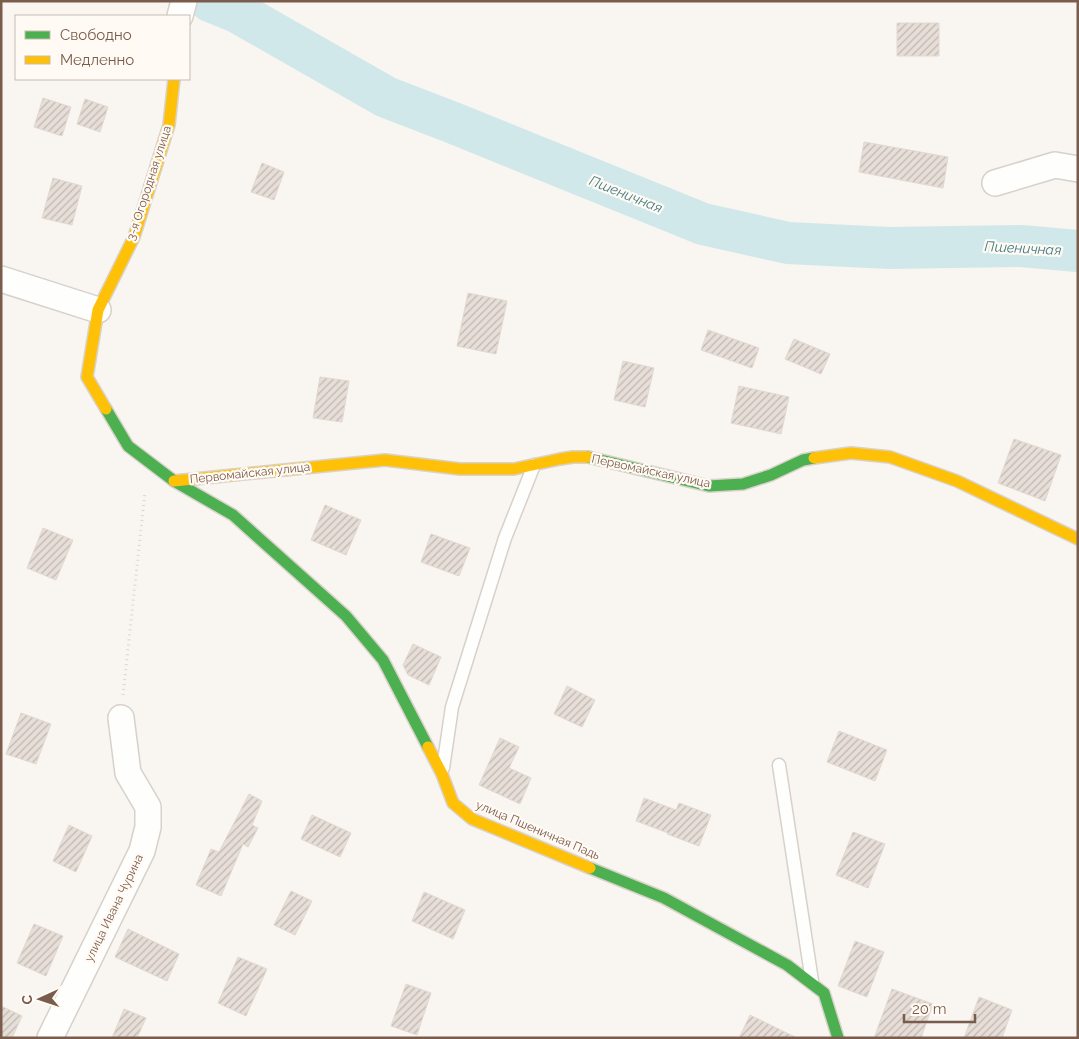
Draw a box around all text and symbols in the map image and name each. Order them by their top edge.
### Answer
legend [15,15,190,80]
text: Свободно [60,26,132,44]
text: Медленно [60,51,134,69]
street label: 3-я Огородная улица [124,124,174,242]
water label: Пшеничная [587,172,665,216]
water label: Пшеничная [984,238,1062,258]
street label: Первомайская улица [590,452,712,490]
street label: Первомайская улица [189,460,311,486]
street label: улица Пшеничная Падь [474,798,602,863]
street label: улица Ивана Чурина [82,852,146,964]
north arrow [15,974,65,1024]
scale bar [904,992,975,1024]
text: С [19,994,35,1005]
text: 20 m [912,1000,947,1018]

